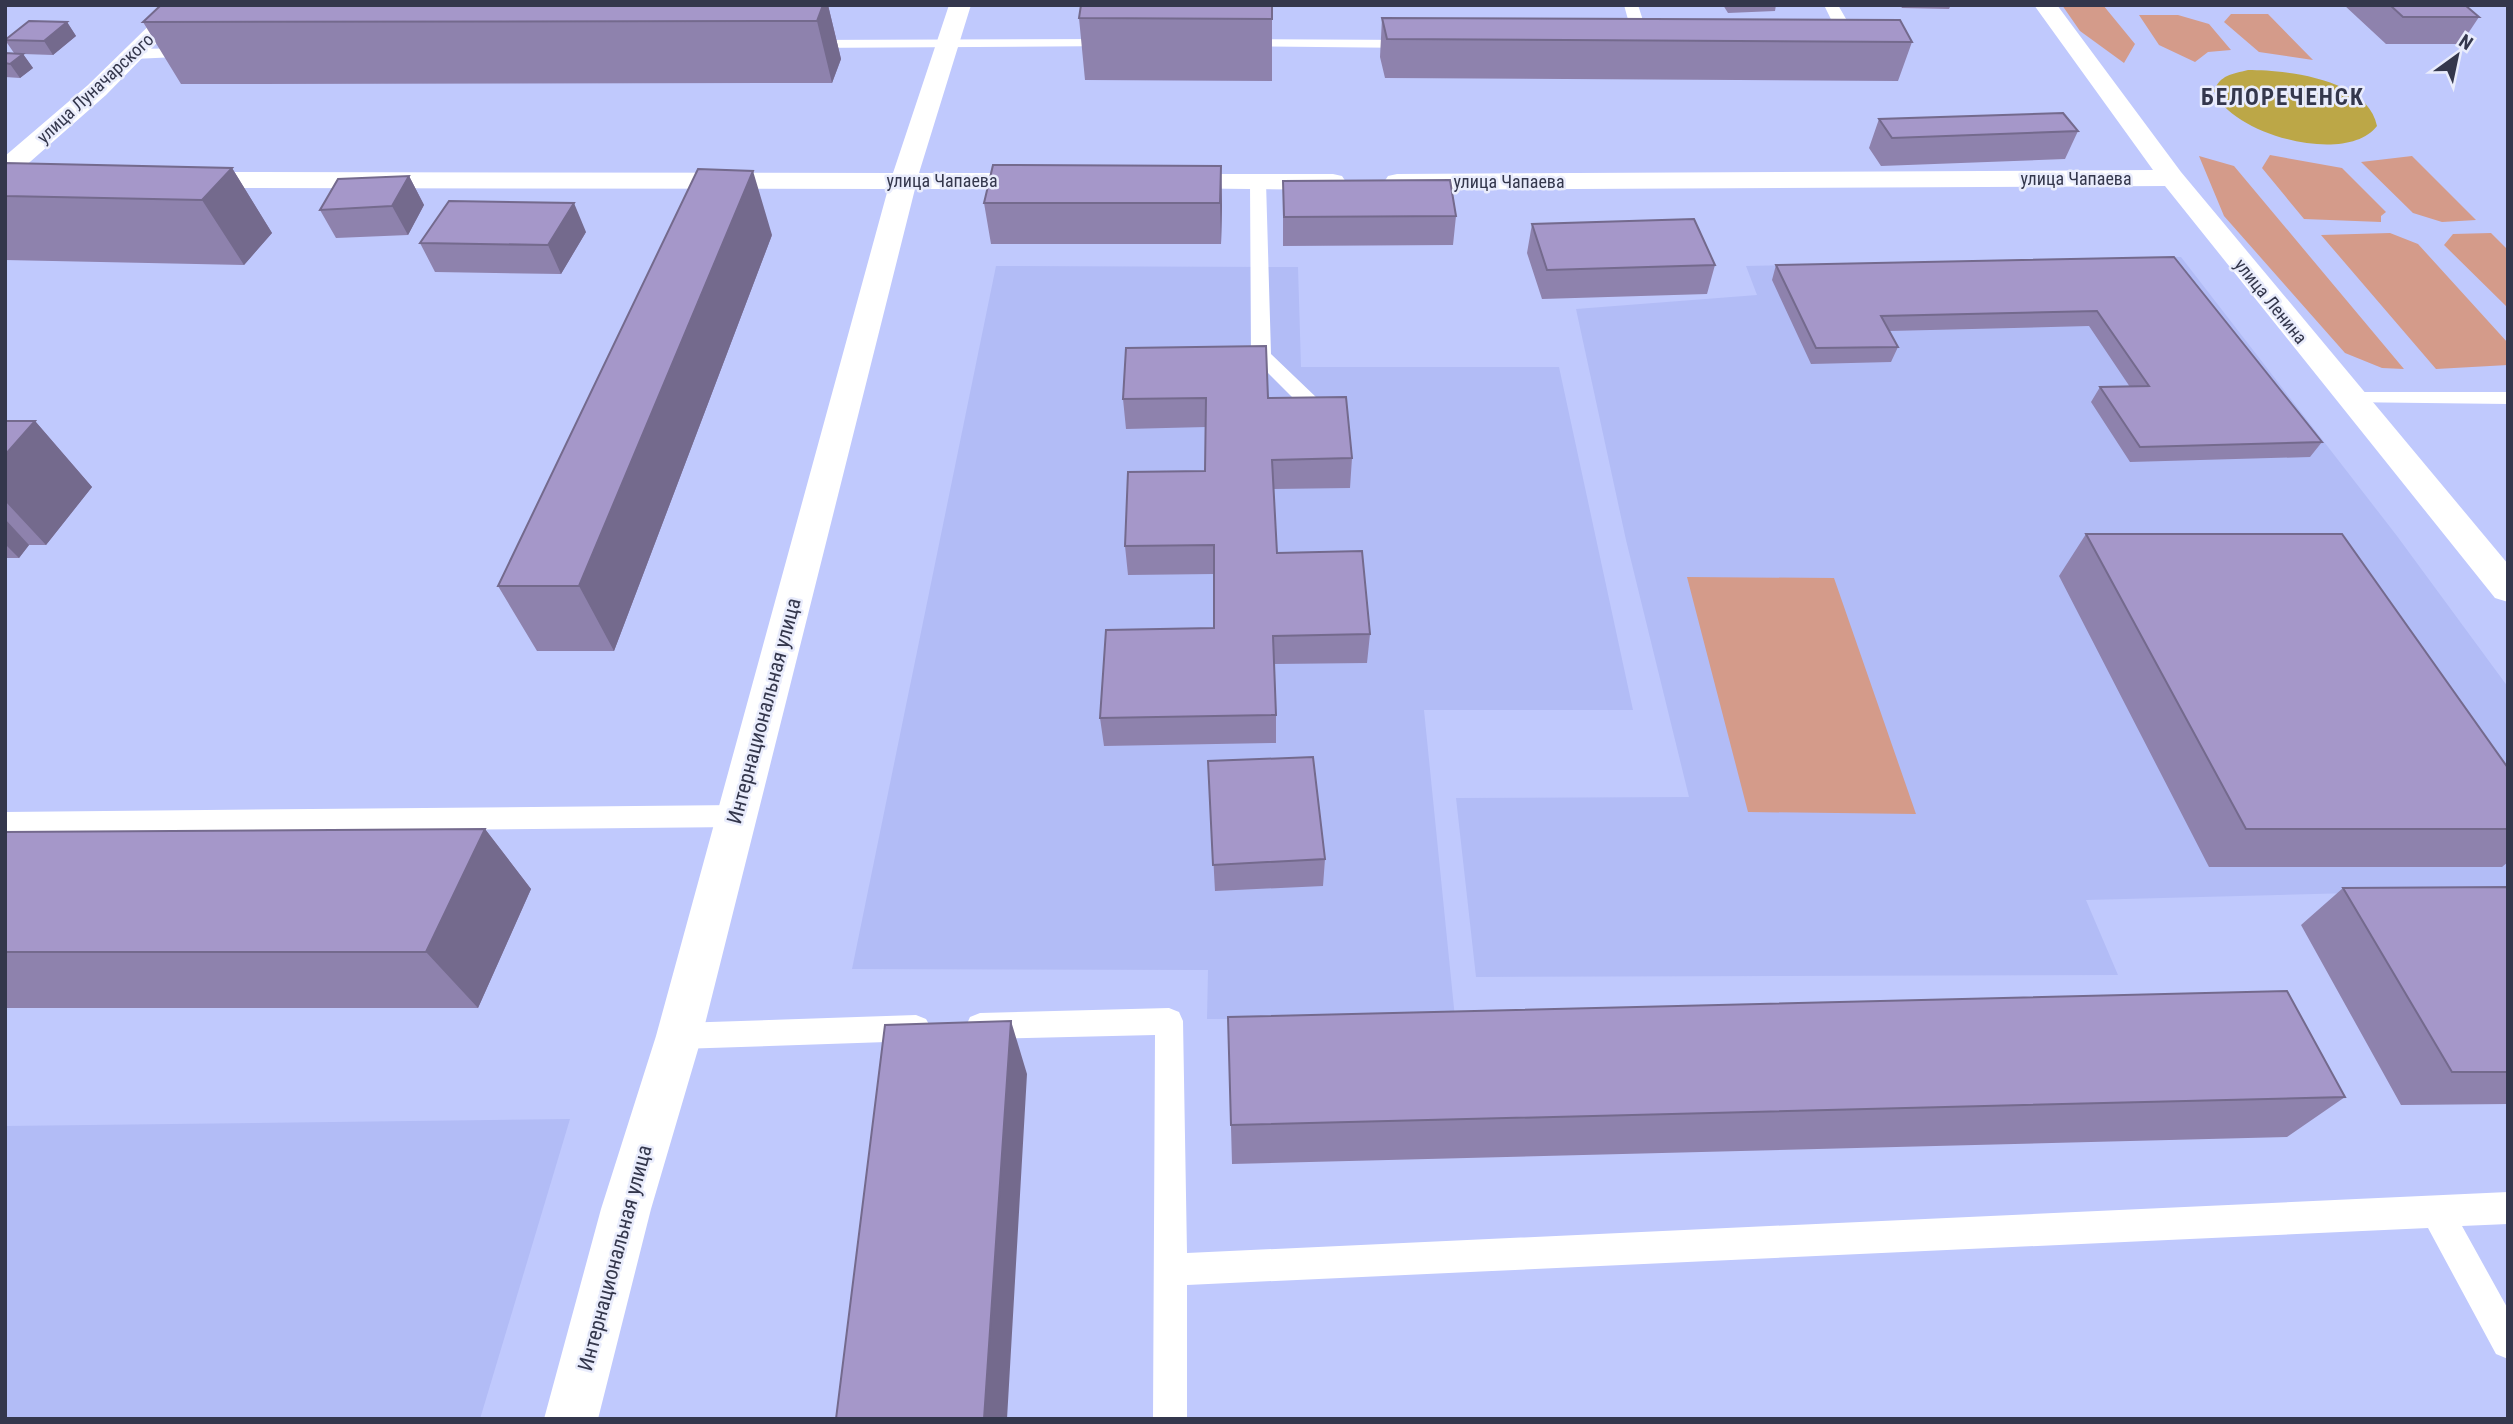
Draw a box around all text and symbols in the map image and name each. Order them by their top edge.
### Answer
north arrow [2422,21,2492,91]
street label: улица Луначарского [32,29,158,147]
text: N [2455,29,2477,55]
district label: БЕЛОРЕЧЕНСК [2201,84,2365,111]
street label: улица Чапаева [2020,168,2132,189]
street label: улица Чапаева [886,170,998,191]
street label: улица Чапаева [1453,171,1565,192]
street label: улица Ленина [2230,254,2312,348]
street label: Интернациональная улица [722,595,806,827]
street label: Интернациональная улица [573,1142,657,1374]

